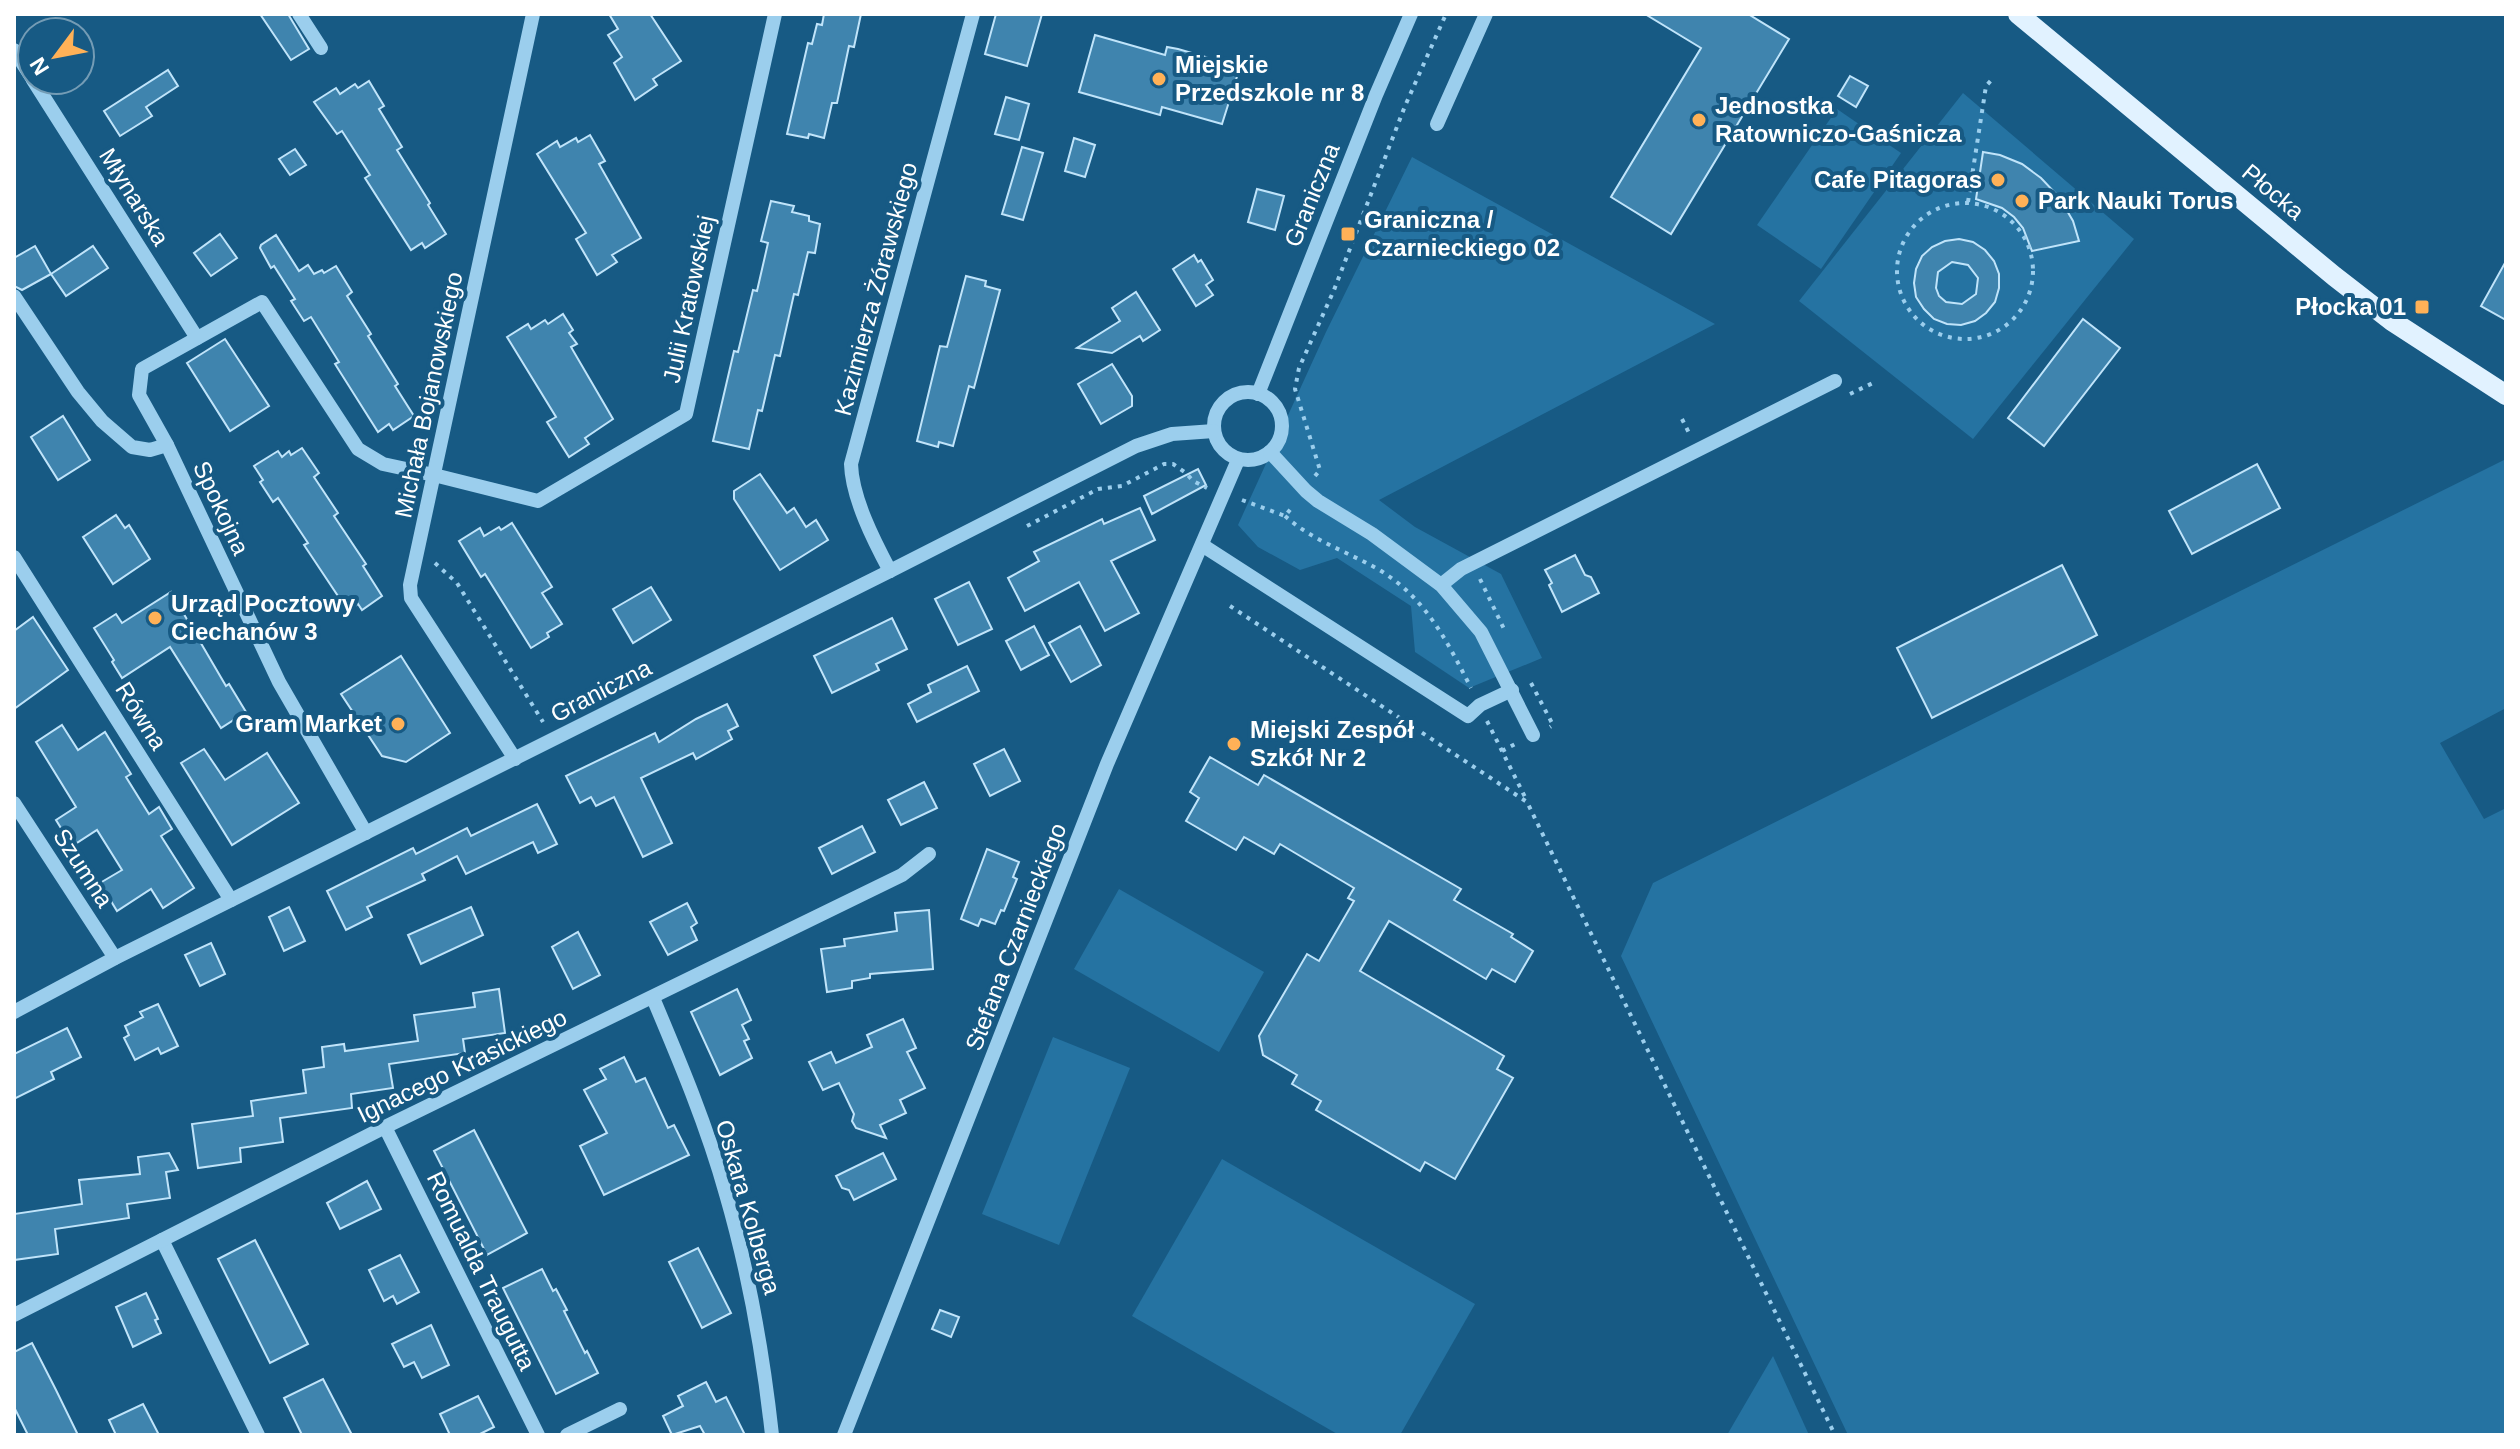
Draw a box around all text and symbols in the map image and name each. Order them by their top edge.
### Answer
north arrow [16,16,96,96]
place label: Miejskie Przedszkole nr 8 [1175,51,1364,106]
text: N [25,53,54,80]
marker: Miejskie Przedszkole nr 8 [1150,70,1168,88]
place label: Jednostka Ratowniczo-Gaśnicza [1715,92,1962,147]
marker: Jednostka Ratowniczo-Gaśnicza [1690,111,1708,129]
street label: Graniczna [1279,138,1345,251]
street label: Młynarska [94,143,175,251]
street label: Płocka [2237,158,2310,226]
street label: Kazimierza Żórawskiego [829,159,922,419]
place label: Cafe Pitagoras [1814,166,1982,193]
marker: Cafe Pitagoras [1989,171,2007,189]
place label: Park Nauki Torus [2038,187,2234,214]
marker: Park Nauki Torus [2013,192,2031,210]
place label: Graniczna / Czarnieckiego 02 [1364,206,1560,261]
street label: Julii Kratowskiej [658,213,719,385]
marker: Graniczna / Czarnieckiego 02 [1339,225,1357,243]
street label: Michała Bojanowskiego [389,269,468,520]
place label: Płocka 01 [2295,293,2406,320]
marker: Płocka 01 [2413,298,2431,316]
street label: Spokojna [188,457,255,559]
place label: Urząd Pocztowy Ciechanów 3 [171,590,356,645]
marker: Urząd Pocztowy Ciechanów 3 [146,609,164,627]
street label: Graniczna [546,653,656,727]
street label: Równa [110,677,173,755]
place label: Gram Market [235,710,382,737]
marker: Gram Market [389,715,407,733]
place label: Miejski Zespół Szkół Nr 2 [1250,716,1414,771]
marker: Miejski Zespół Szkół Nr 2 [1225,735,1243,753]
street label: Stefana Czarnieckiego [960,819,1071,1054]
street label: Szumna [48,823,119,913]
street label: Ignacego Krasickiego [353,1003,571,1128]
street label: Oskara Kolberga [711,1117,786,1298]
street label: Romualda Traugutta [422,1167,542,1375]

